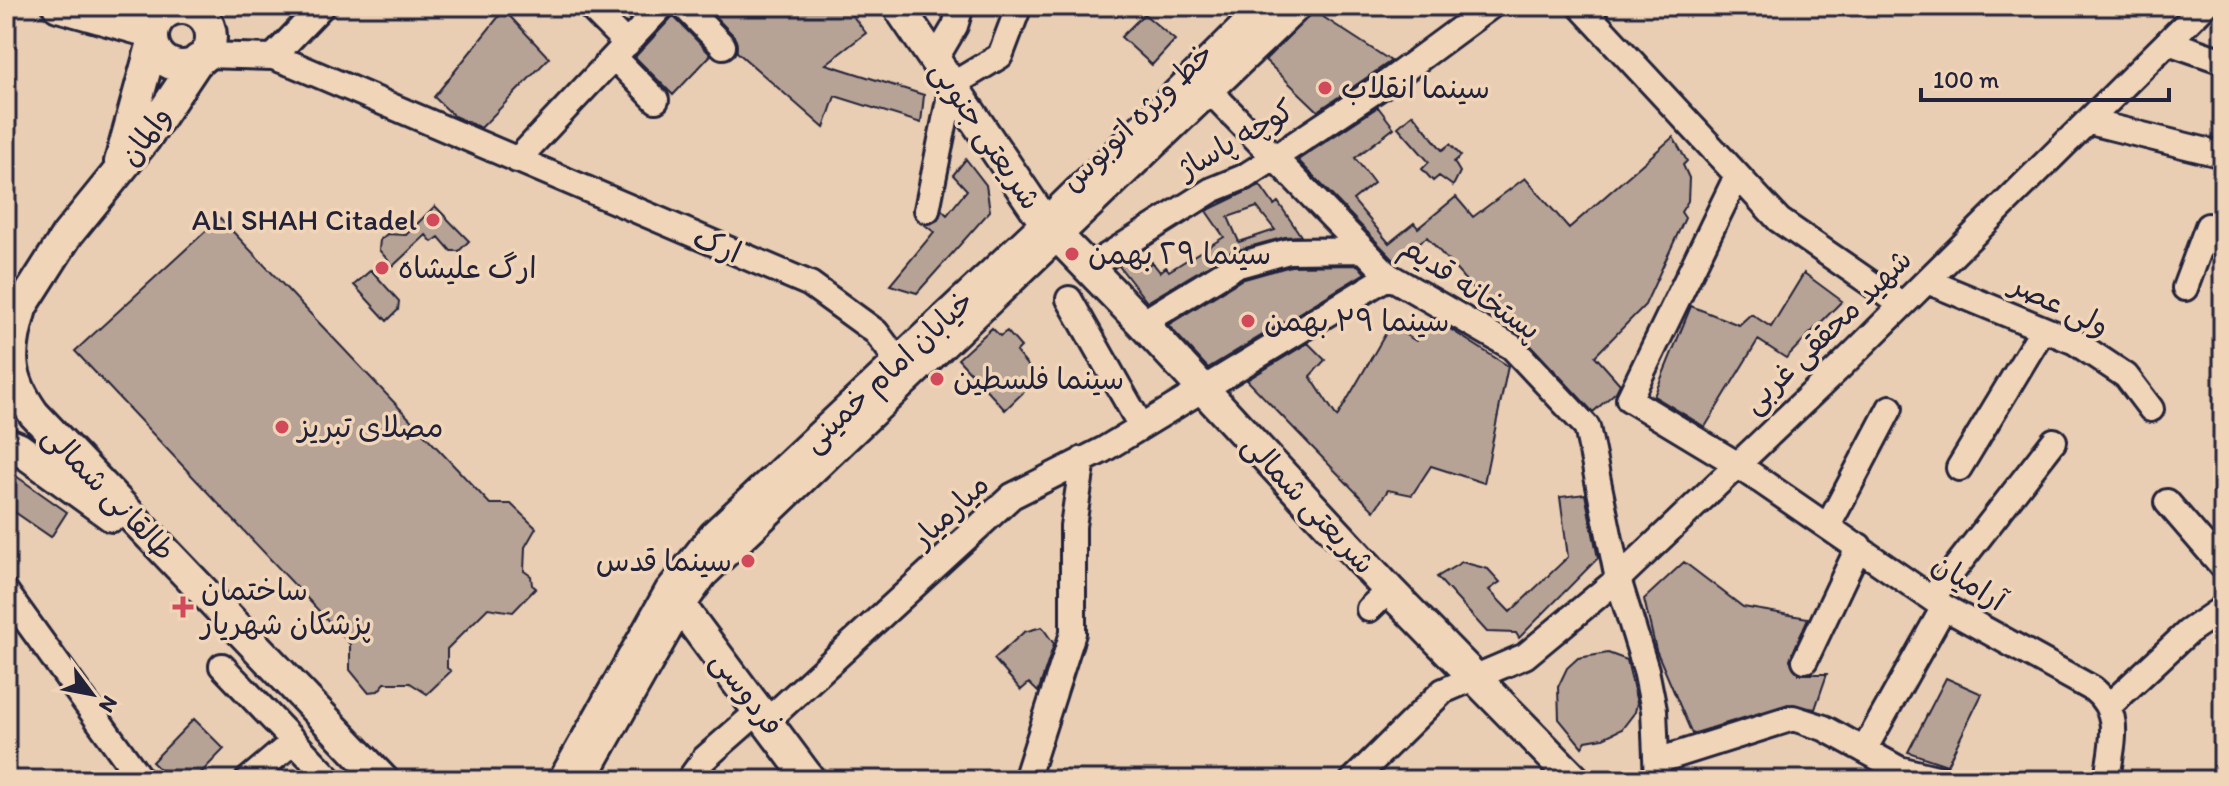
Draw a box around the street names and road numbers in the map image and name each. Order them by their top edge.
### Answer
street label: خط ویژه اتوبوس [1052,34,1222,200]
street label: شریعتی جنوبی [921,53,1050,218]
street label: کوچه پاساژ [1169,91,1301,189]
street label: والمان [111,99,179,173]
street label: ارک [688,218,747,271]
street label: پستخانه قدیم [1392,227,1548,352]
street label: شهید محققی غربی [1734,240,1920,422]
street label: ولی عصر [2002,264,2115,345]
street label: خیابان امام خمینی [794,282,984,462]
street label: طالقانی شمالی [35,417,183,569]
street label: شریعتی شمالی [1234,426,1384,582]
street label: میارمیار [902,466,996,556]
street label: آرامیان [1925,545,2015,619]
street label: فردوسی [703,643,791,743]

